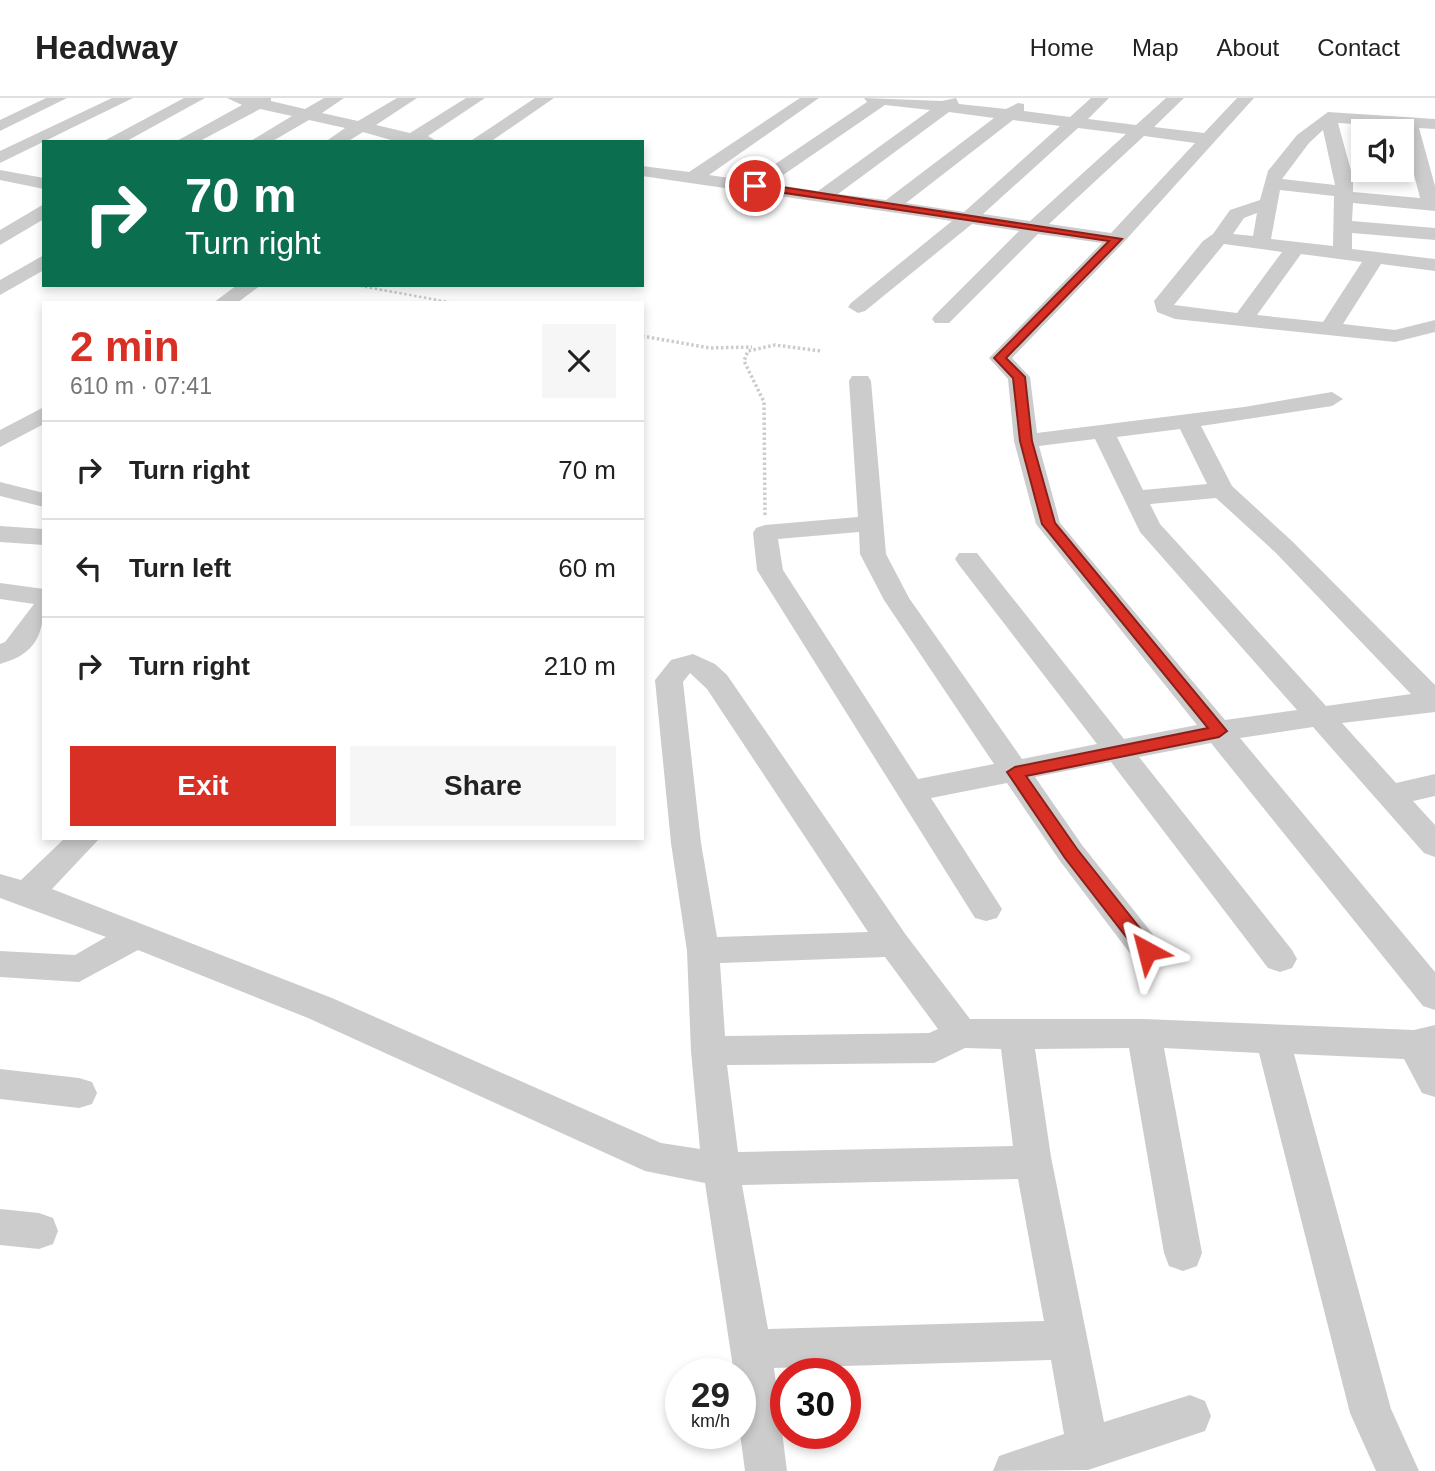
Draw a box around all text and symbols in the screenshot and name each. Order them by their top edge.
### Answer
text: Headway [35,29,178,66]
text: Home [1030,34,1094,61]
text: Map [1132,34,1179,61]
text: About [1217,34,1279,61]
text: Contact [1317,34,1400,61]
map controls [1351,119,1414,182]
button: sound [1351,119,1414,182]
pin [725,156,785,216]
icon: arrive [736,167,774,205]
icon: right [70,168,161,259]
text: 70 m [185,168,297,222]
text: Turn right [185,225,321,261]
text: 2 min [70,323,180,370]
button: close [542,324,616,398]
text: 610 m · 07:41 [70,373,212,399]
icon: right [70,451,108,489]
text: Turn right [129,455,250,485]
text: 70 m [558,455,616,485]
icon: left [70,549,108,587]
text: Turn left [129,553,231,583]
text: 60 m [558,553,616,583]
icon: right [70,647,108,685]
text: Turn right [129,651,250,681]
text: 210 m [544,651,616,681]
button: Exit [70,746,336,826]
button: Share [350,746,616,826]
position arrow [1110,914,1184,988]
speed limit sign: 30 [770,1358,861,1449]
text: 29 [691,1375,730,1414]
text: km/h [691,1411,730,1431]

